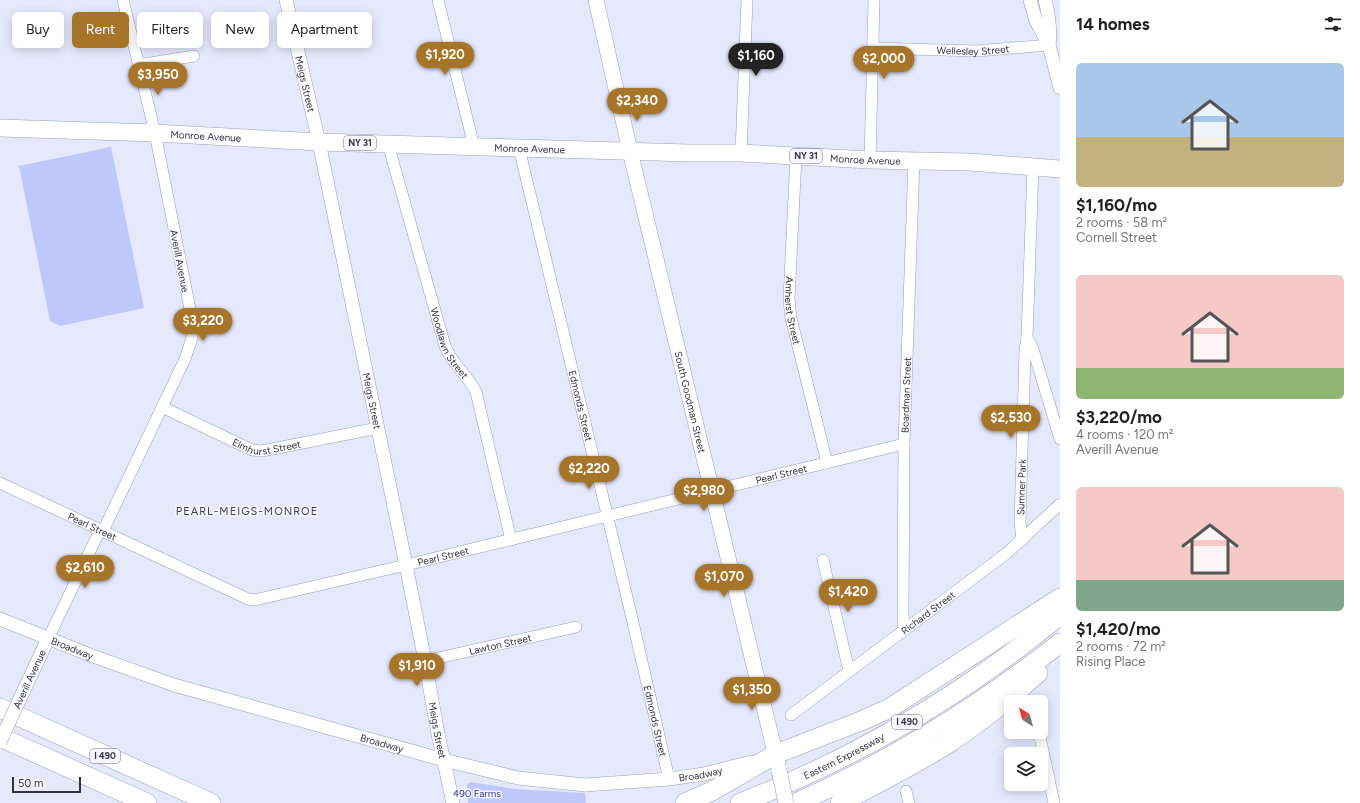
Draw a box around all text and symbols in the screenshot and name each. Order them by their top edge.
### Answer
chip: Buy [12,12,64,48]
chip: Rent [72,12,129,48]
chip: Filters [137,12,203,48]
chip: New [211,12,269,48]
chip: Apartment [277,12,372,48]
icon: filters [1322,13,1344,35]
text: 14 homes [1076,14,1150,34]
pin: $1,920 [412,42,478,76]
street label: Wellesley Street [937,42,1010,58]
pin: $1,160 [723,43,789,77]
pin: $2,000 [851,46,917,80]
text: $1,920 [425,47,465,62]
text: $1,160 [737,48,775,63]
text: $2,000 [862,51,906,66]
street label: Meigs Street [292,54,318,113]
pin: $3,950 [125,62,191,96]
text: $3,950 [137,67,179,82]
pin: $2,340 [604,88,670,122]
icon: home [1174,89,1246,161]
text: $2,340 [616,93,658,108]
street label: Monroe Avenue [170,128,242,145]
road number: NY 31 [344,136,376,150]
street label: Monroe Avenue [494,141,566,156]
road number: NY 31 [790,149,822,163]
street label: Monroe Avenue [830,152,901,168]
text: $1,160/mo [1076,195,1157,215]
text: 2 rooms · 58 m² [1076,215,1167,230]
street label: Averill Avenue [167,229,192,294]
text: Cornell Street [1076,230,1157,245]
street label: Amherst Street [782,276,803,346]
icon: home [1174,301,1246,373]
street label: Woodlawn Street [427,306,471,382]
pin: $3,220 [170,308,236,342]
text: $3,220 [182,313,224,328]
street label: South Goodman Street [671,350,709,455]
street label: Boardman Street [898,357,914,433]
street label: Edmonds Street [566,369,595,443]
street label: Meigs Street [360,372,384,430]
pin: $2,530 [978,405,1044,439]
text: $3,220/mo [1076,407,1162,427]
text: $2,530 [990,410,1032,425]
text: 4 rooms · 120 m² [1076,427,1174,442]
street label: Elmhurst Street [230,436,302,458]
text: Averill Avenue [1076,442,1159,457]
pin: $2,220 [556,456,622,490]
street label: Sumner Park [1014,459,1029,515]
text: $2,220 [568,461,610,476]
street label: Pearl Street [754,462,809,487]
pin: $2,980 [671,478,737,512]
text: $2,980 [683,483,725,498]
district label: PEARL-MEIGS-MONROE [176,505,318,518]
street label: Pearl Street [66,510,119,544]
icon: home [1174,513,1246,585]
street label: Pearl Street [416,544,470,569]
pin: $2,610 [52,555,118,589]
text: $2,610 [65,560,105,575]
pin: $1,070 [691,564,757,598]
text: $1,070 [704,569,744,584]
pin: $1,420 [815,579,881,613]
text: $1,420 [828,584,868,599]
street label: Richard Street [898,588,958,637]
text: $1,420/mo [1076,619,1161,639]
street label: Lawton Street [468,631,533,658]
street label: Broadway [49,634,96,663]
text: 2 rooms · 72 m² [1076,639,1166,654]
street label: Averill Avenue [10,647,49,711]
pin: $1,910 [384,653,450,687]
text: Rising Place [1076,654,1145,669]
text: $1,910 [398,658,436,673]
pin: $1,350 [719,677,785,711]
text: $1,350 [732,682,772,697]
street label: Edmonds Street [641,684,670,758]
north arrow [1004,695,1048,739]
map controls [1004,695,1048,791]
street label: Meigs Street [425,701,449,760]
road number: I 490 [892,715,922,729]
street label: Eastern Expressway [801,730,887,782]
street label: Broadway [359,731,406,756]
button: layers [1004,747,1048,791]
road number: I 490 [90,749,120,763]
street label: Broadway [678,763,725,785]
scale bar [12,775,81,794]
text: 50 m [18,777,43,790]
park label: 490 Farms [453,787,501,800]

